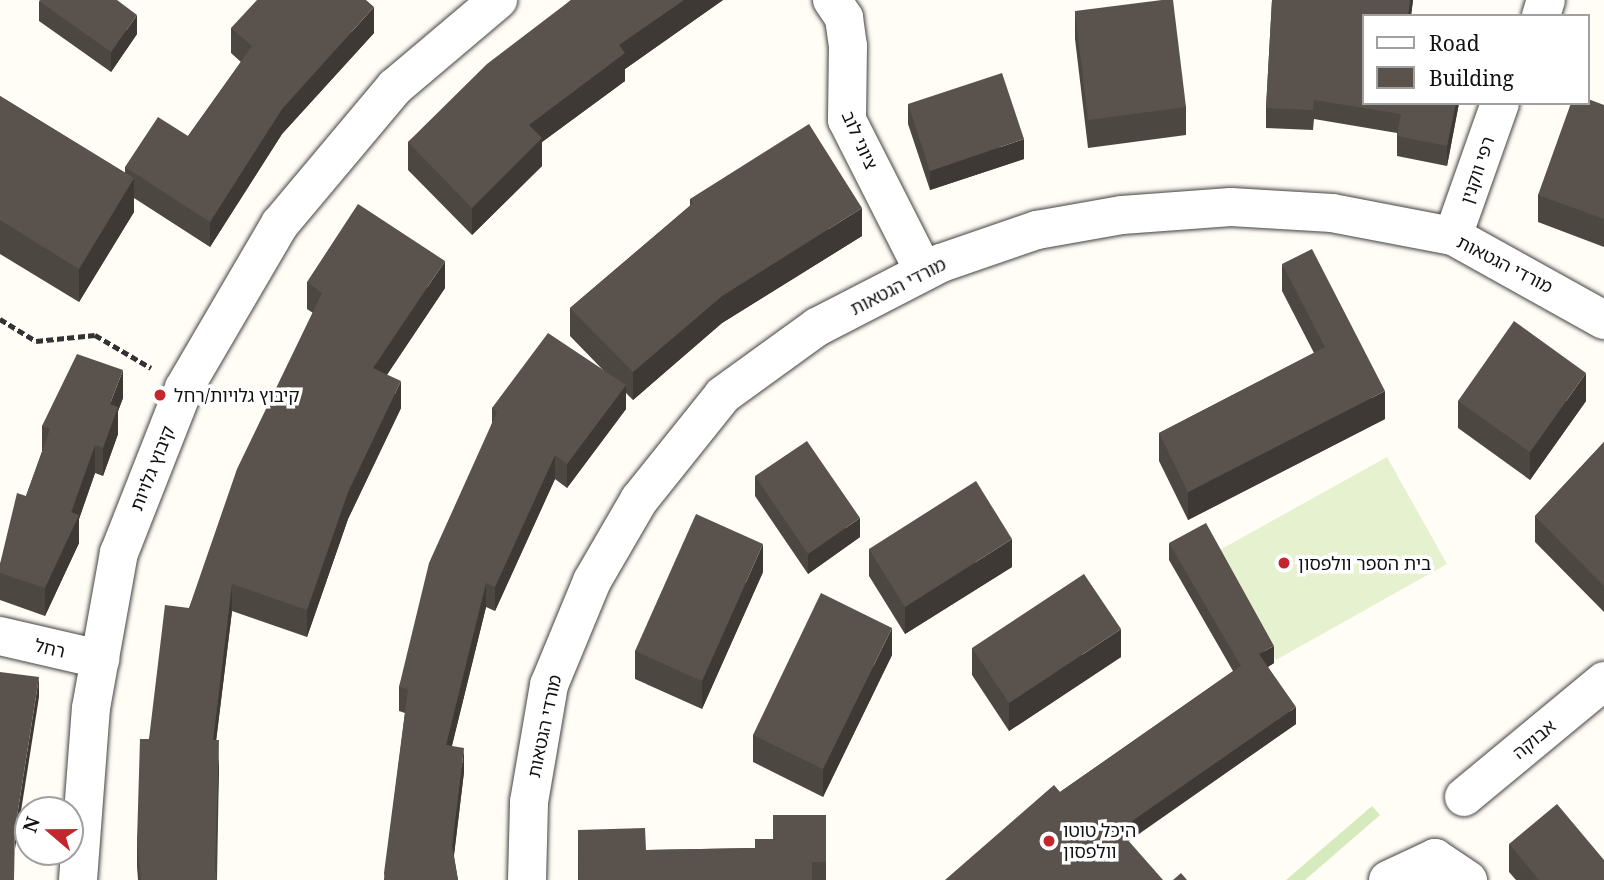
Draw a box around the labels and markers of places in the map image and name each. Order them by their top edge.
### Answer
place label: קיבוץ גלויות/רחל [174,384,300,406]
marker: קיבוץ גלויות/רחל [152,387,168,403]
place label: בית הספר וולפסון [1298,552,1431,574]
marker: בית הספר וולפסון [1276,555,1292,571]
place label: היכל טוטו וולפסון [1063,820,1136,862]
marker: היכל טוטו וולפסון [1041,833,1057,849]

